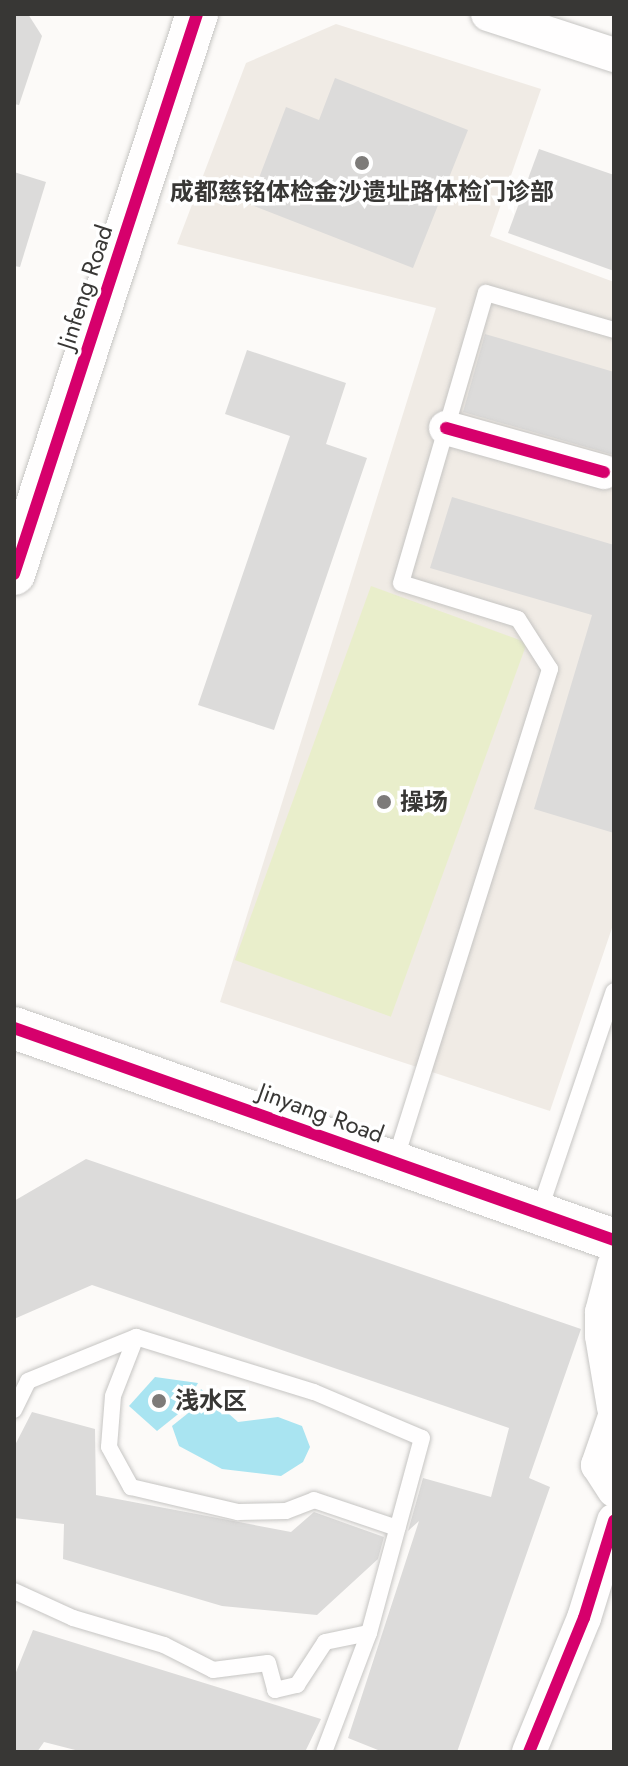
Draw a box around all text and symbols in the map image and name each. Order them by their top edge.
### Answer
marker: 成都慈铭体检金沙遗址路体检门诊部 [351,152,373,174]
place label: 成都慈铭体检金沙遗址路体检门诊部 [170,178,554,206]
street label: Jinfeng Road [51,221,119,353]
place label: 操场 [400,788,448,816]
marker: 操场 [375,793,393,811]
street label: Jinyang Road [254,1077,388,1149]
place label: 浅水区 [175,1387,247,1415]
marker: 浅水区 [150,1392,168,1410]

